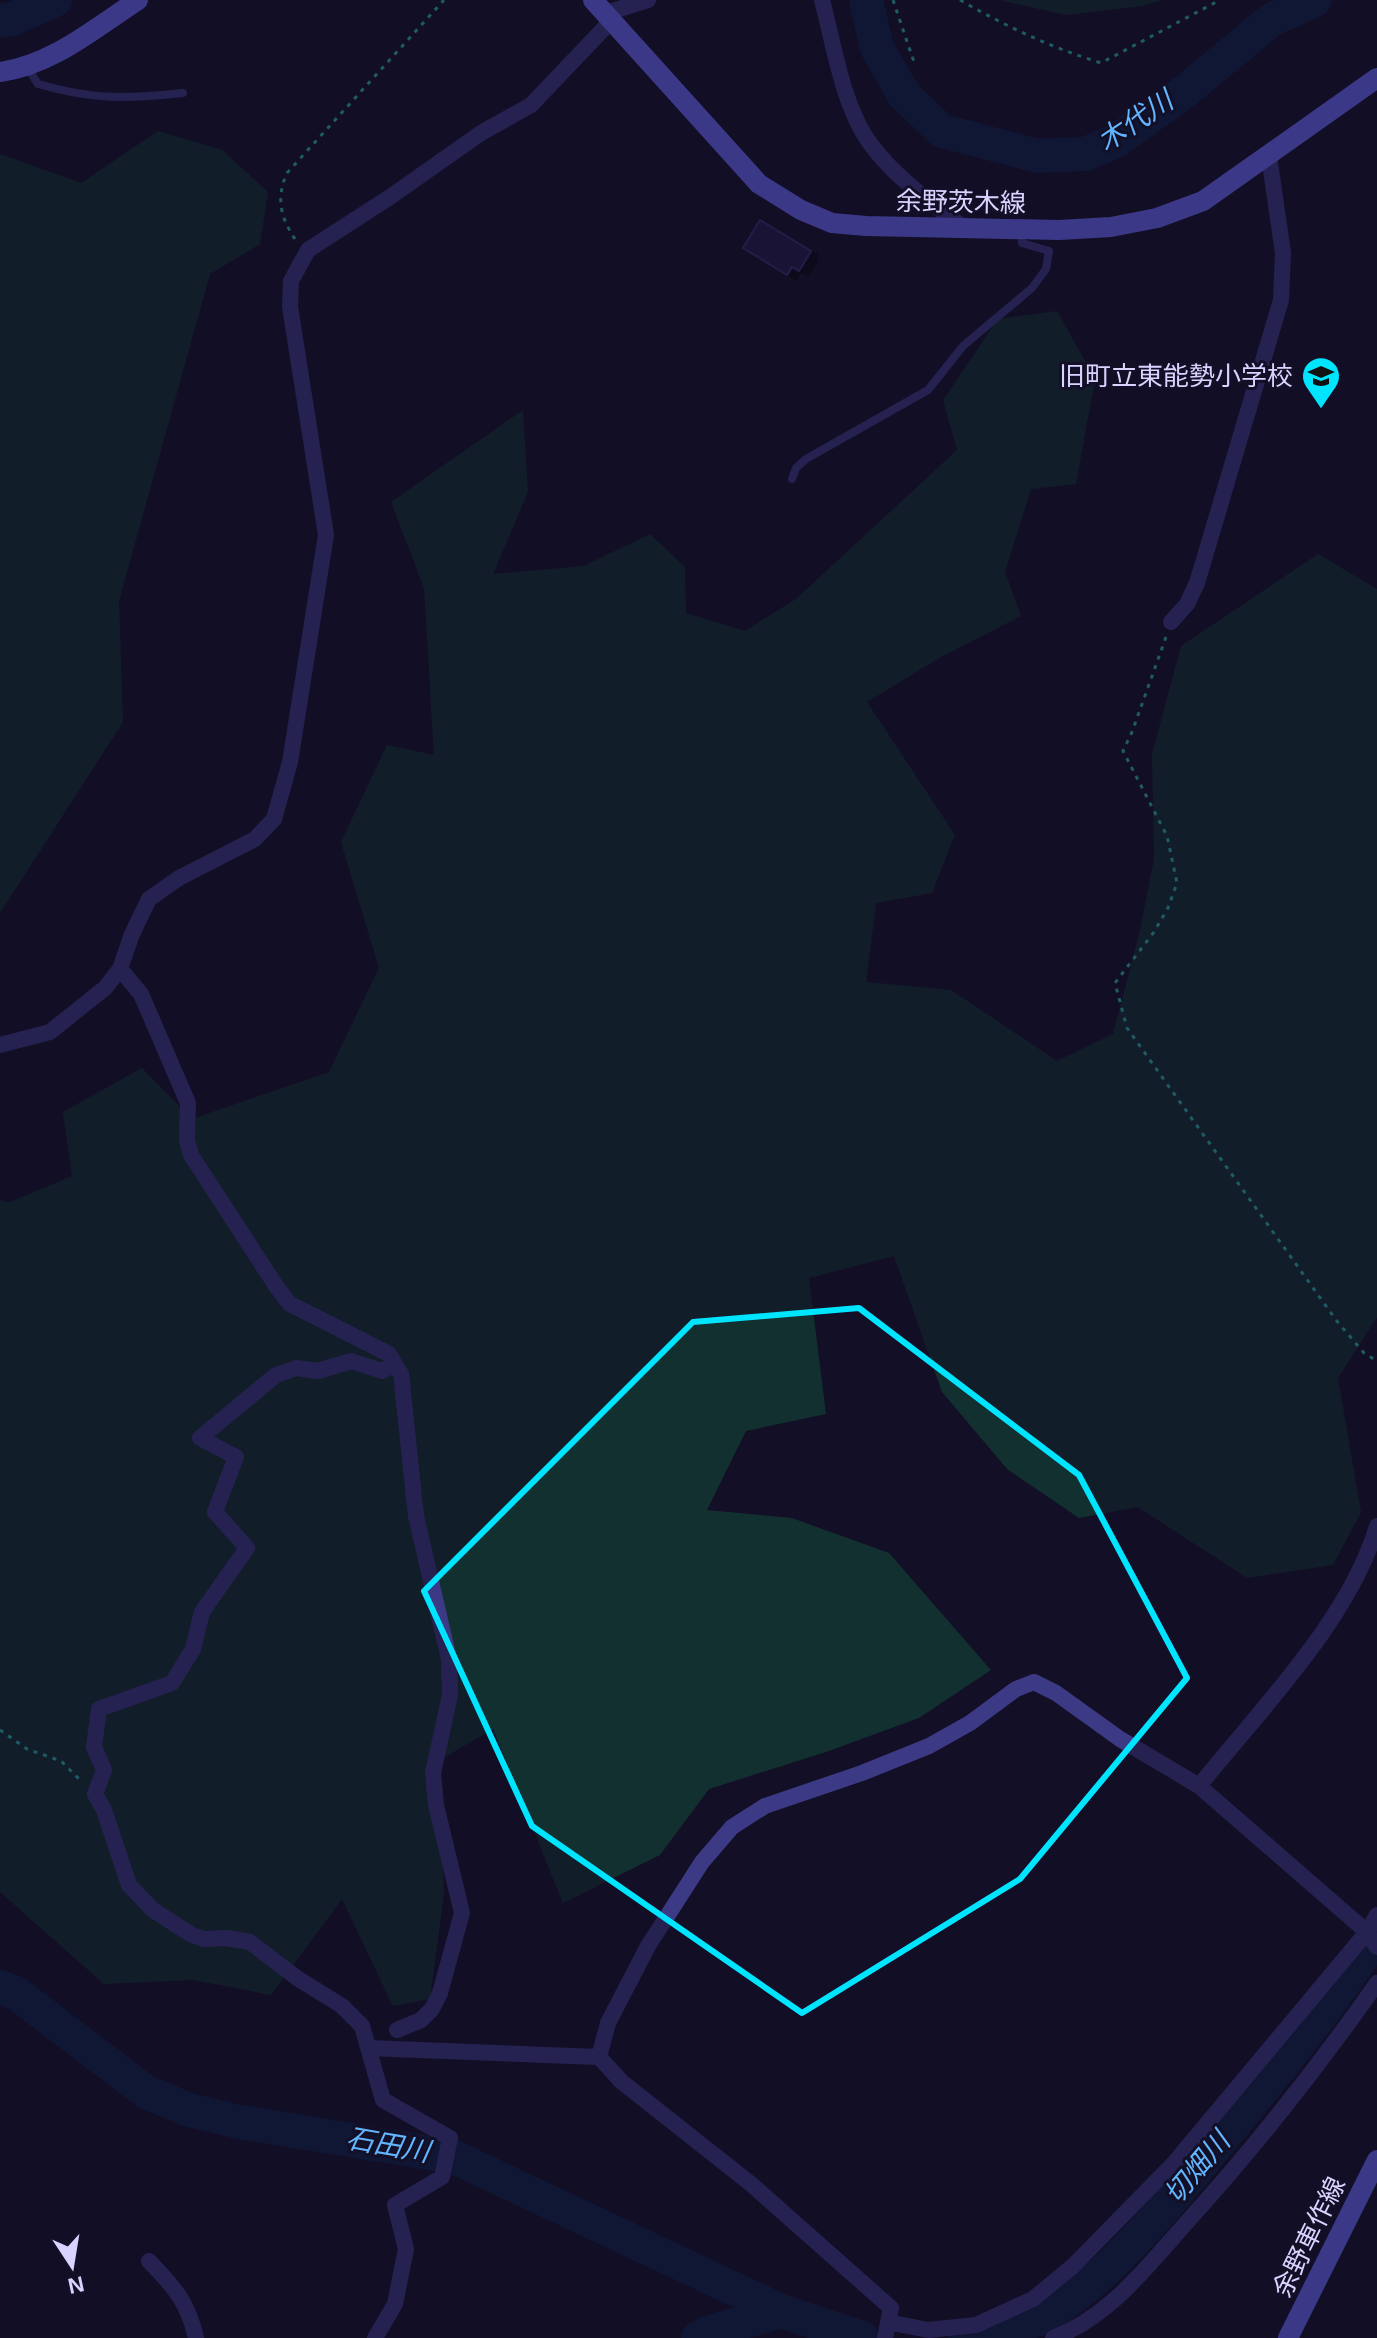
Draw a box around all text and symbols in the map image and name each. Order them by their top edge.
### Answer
water label: 木代川 [1092,83,1181,157]
street label: 余野茨木線 [896,186,1026,218]
school or university icon: 旧町立東能勢小学校 [1300,355,1342,410]
place label: 旧町立東能勢小学校 [1059,361,1293,391]
water label: 石田川 [344,2122,435,2168]
water label: 切畑川 [1158,2124,1238,2210]
street label: 余野車作線 [1267,2172,1351,2302]
north arrow [32,2226,112,2306]
text: N [66,2271,86,2299]

